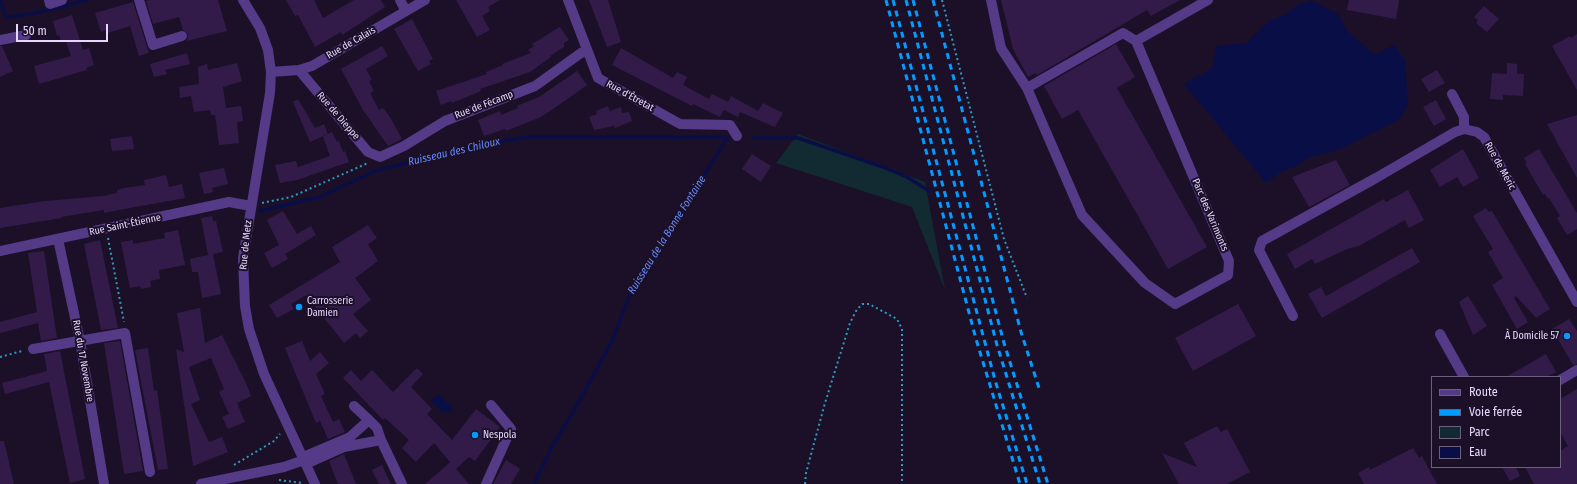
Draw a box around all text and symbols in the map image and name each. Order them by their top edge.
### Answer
scale bar [18,16,110,42]
text: 50 m [23,24,47,38]
street label: Rue de Calais [324,24,378,62]
street label: Rue d'Étretat [604,78,656,114]
street label: Rue de Fécamp [453,88,515,122]
street label: Rue de Dieppe [314,90,362,142]
water label: Ruisseau des Chiloux [407,135,501,169]
street label: Rue de Méric [1482,140,1518,192]
water label: Ruisseau de la Bonne Fontaine [625,173,709,297]
street label: Parc des Varimonts [1189,177,1231,253]
street label: Rue Saint-Étienne [88,212,162,238]
street label: Rue de Metz [237,220,255,270]
place label: Carrosserie Damien [307,295,353,318]
marker: Carrosserie Damien [294,302,304,312]
street label: Rue du 17 Novembre [70,319,96,403]
place label: À Domicile 57 [1505,330,1559,342]
marker: À Domicile 57 [1562,331,1572,341]
legend [1431,376,1561,468]
text: Route [1469,385,1498,399]
text: Voie ferrée [1469,405,1522,419]
text: Parc [1469,425,1490,439]
place label: Nespola [483,429,516,441]
marker: Nespola [470,430,480,440]
text: Eau [1469,445,1487,459]

